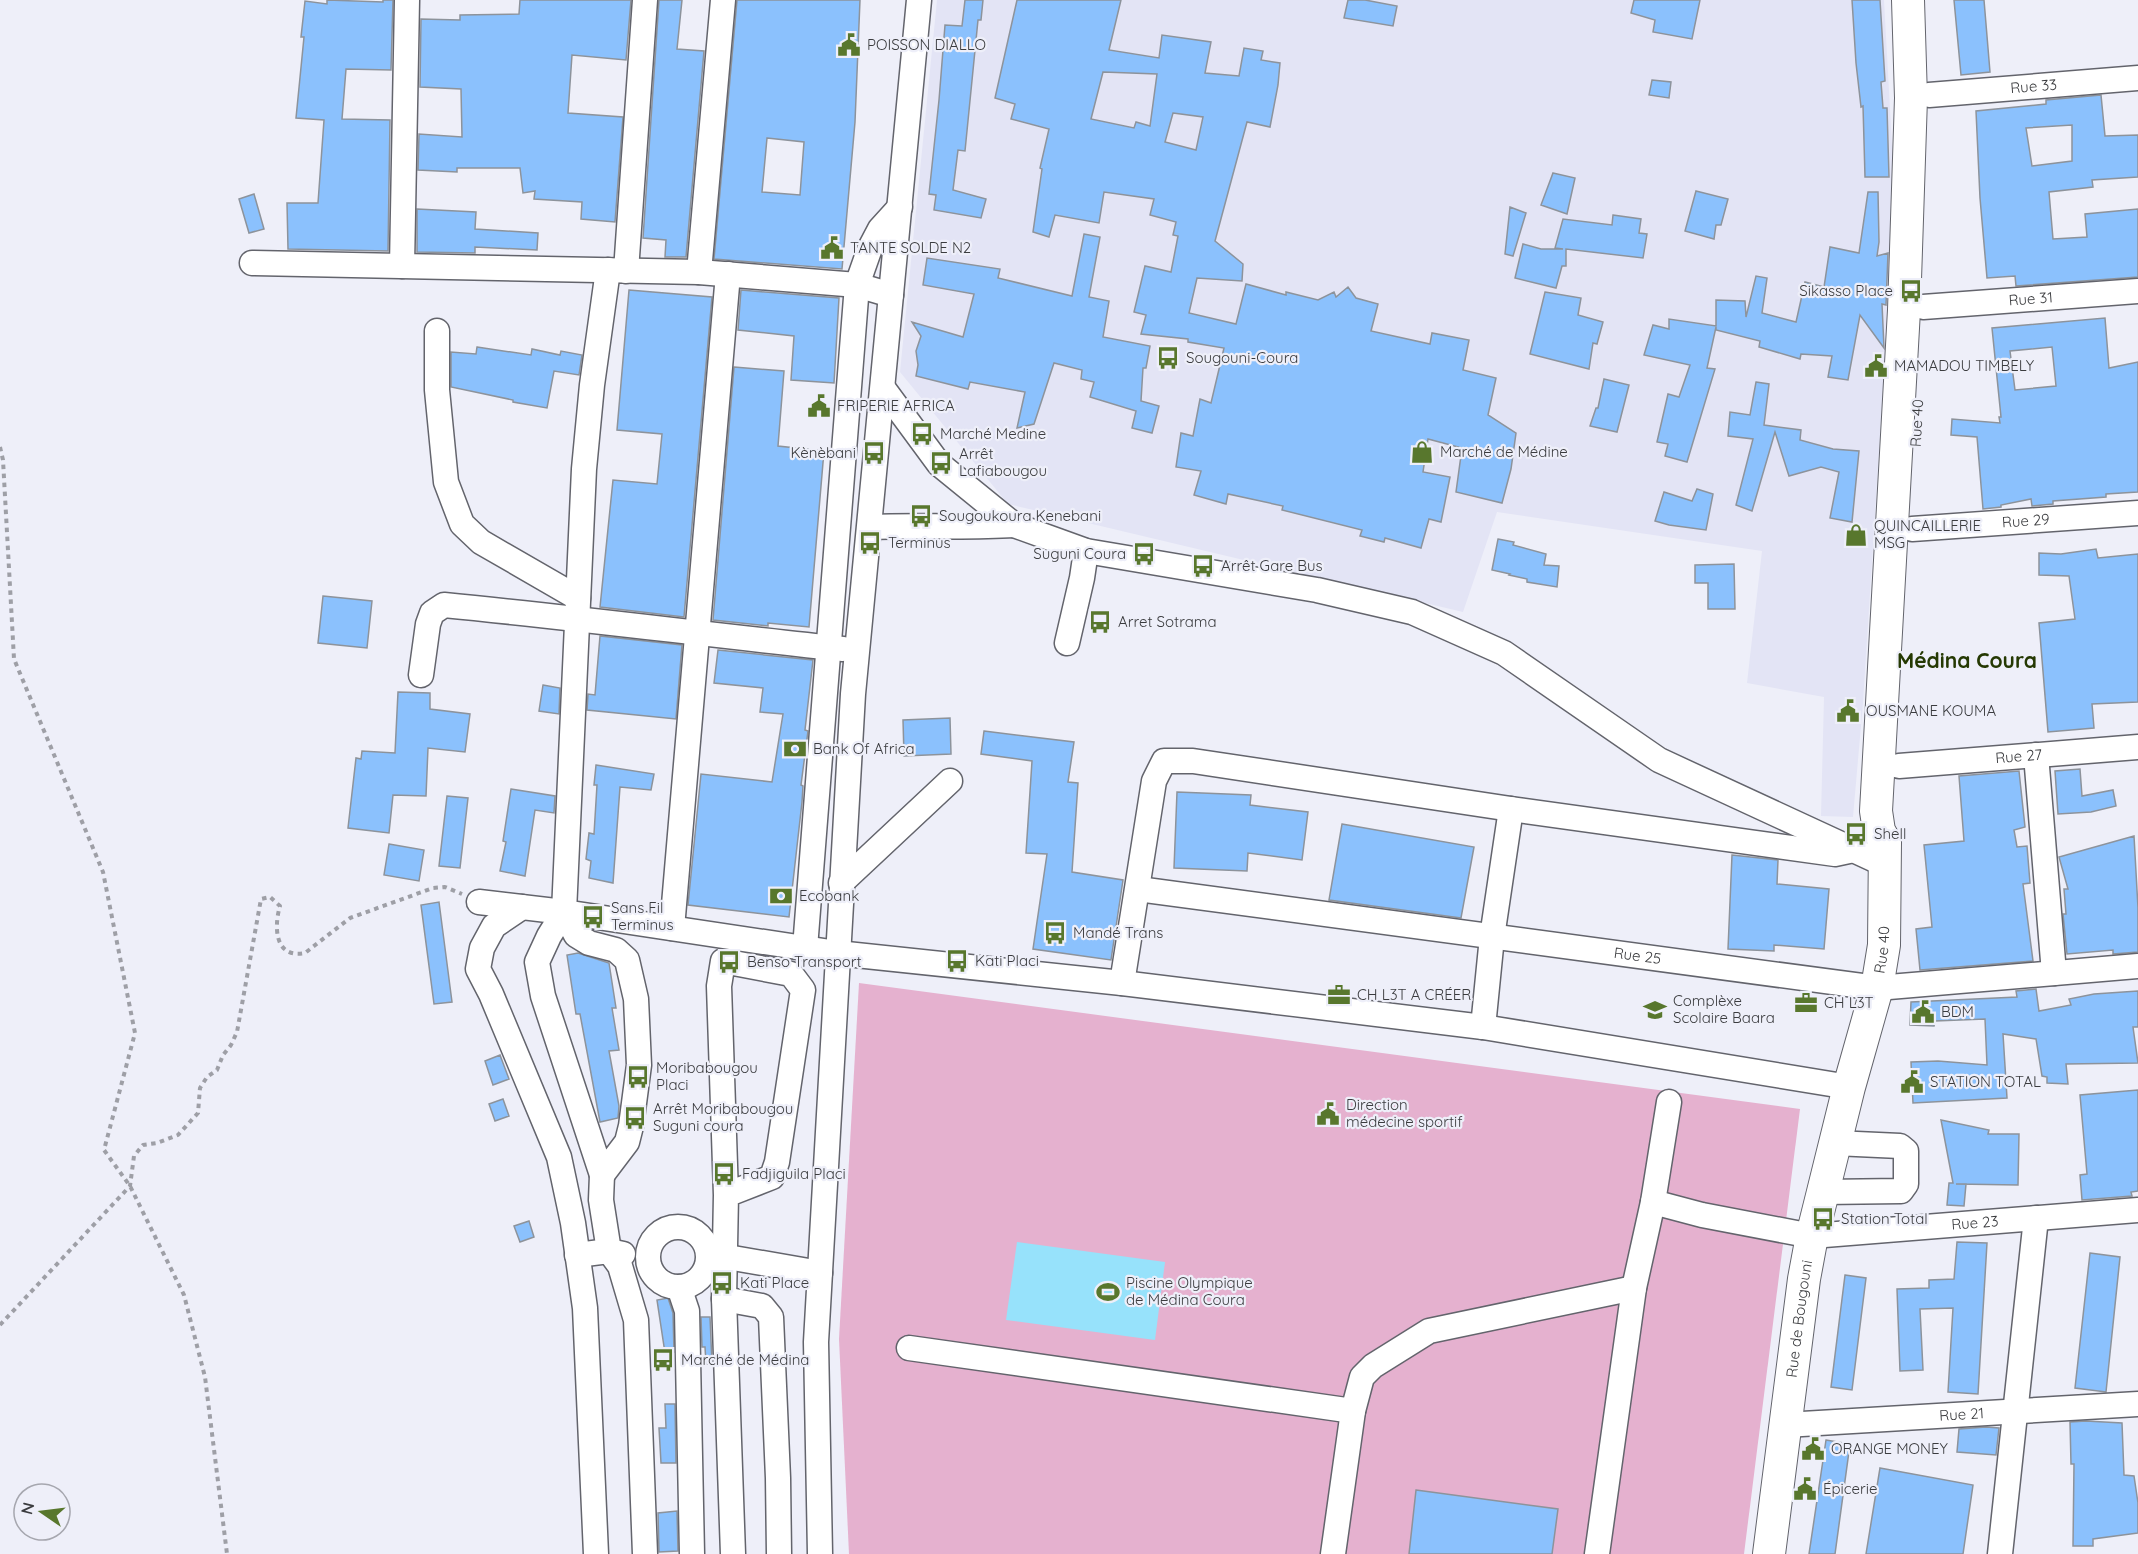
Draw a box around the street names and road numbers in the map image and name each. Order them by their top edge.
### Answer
street label: Rue 33 [2010,75,2058,97]
street label: Rue 31 [2008,287,2054,310]
street label: Rue 40 [1906,399,1927,447]
street label: Rue 29 [2001,509,2050,532]
street label: Rue 27 [1995,745,2043,767]
street label: Rue 40 [1869,926,1893,975]
street label: Rue 25 [1613,943,1662,968]
street label: Rue 23 [1950,1211,1999,1234]
street label: Rue de Bougouni [1782,1258,1816,1379]
street label: Rue 21 [1939,1403,1985,1425]

